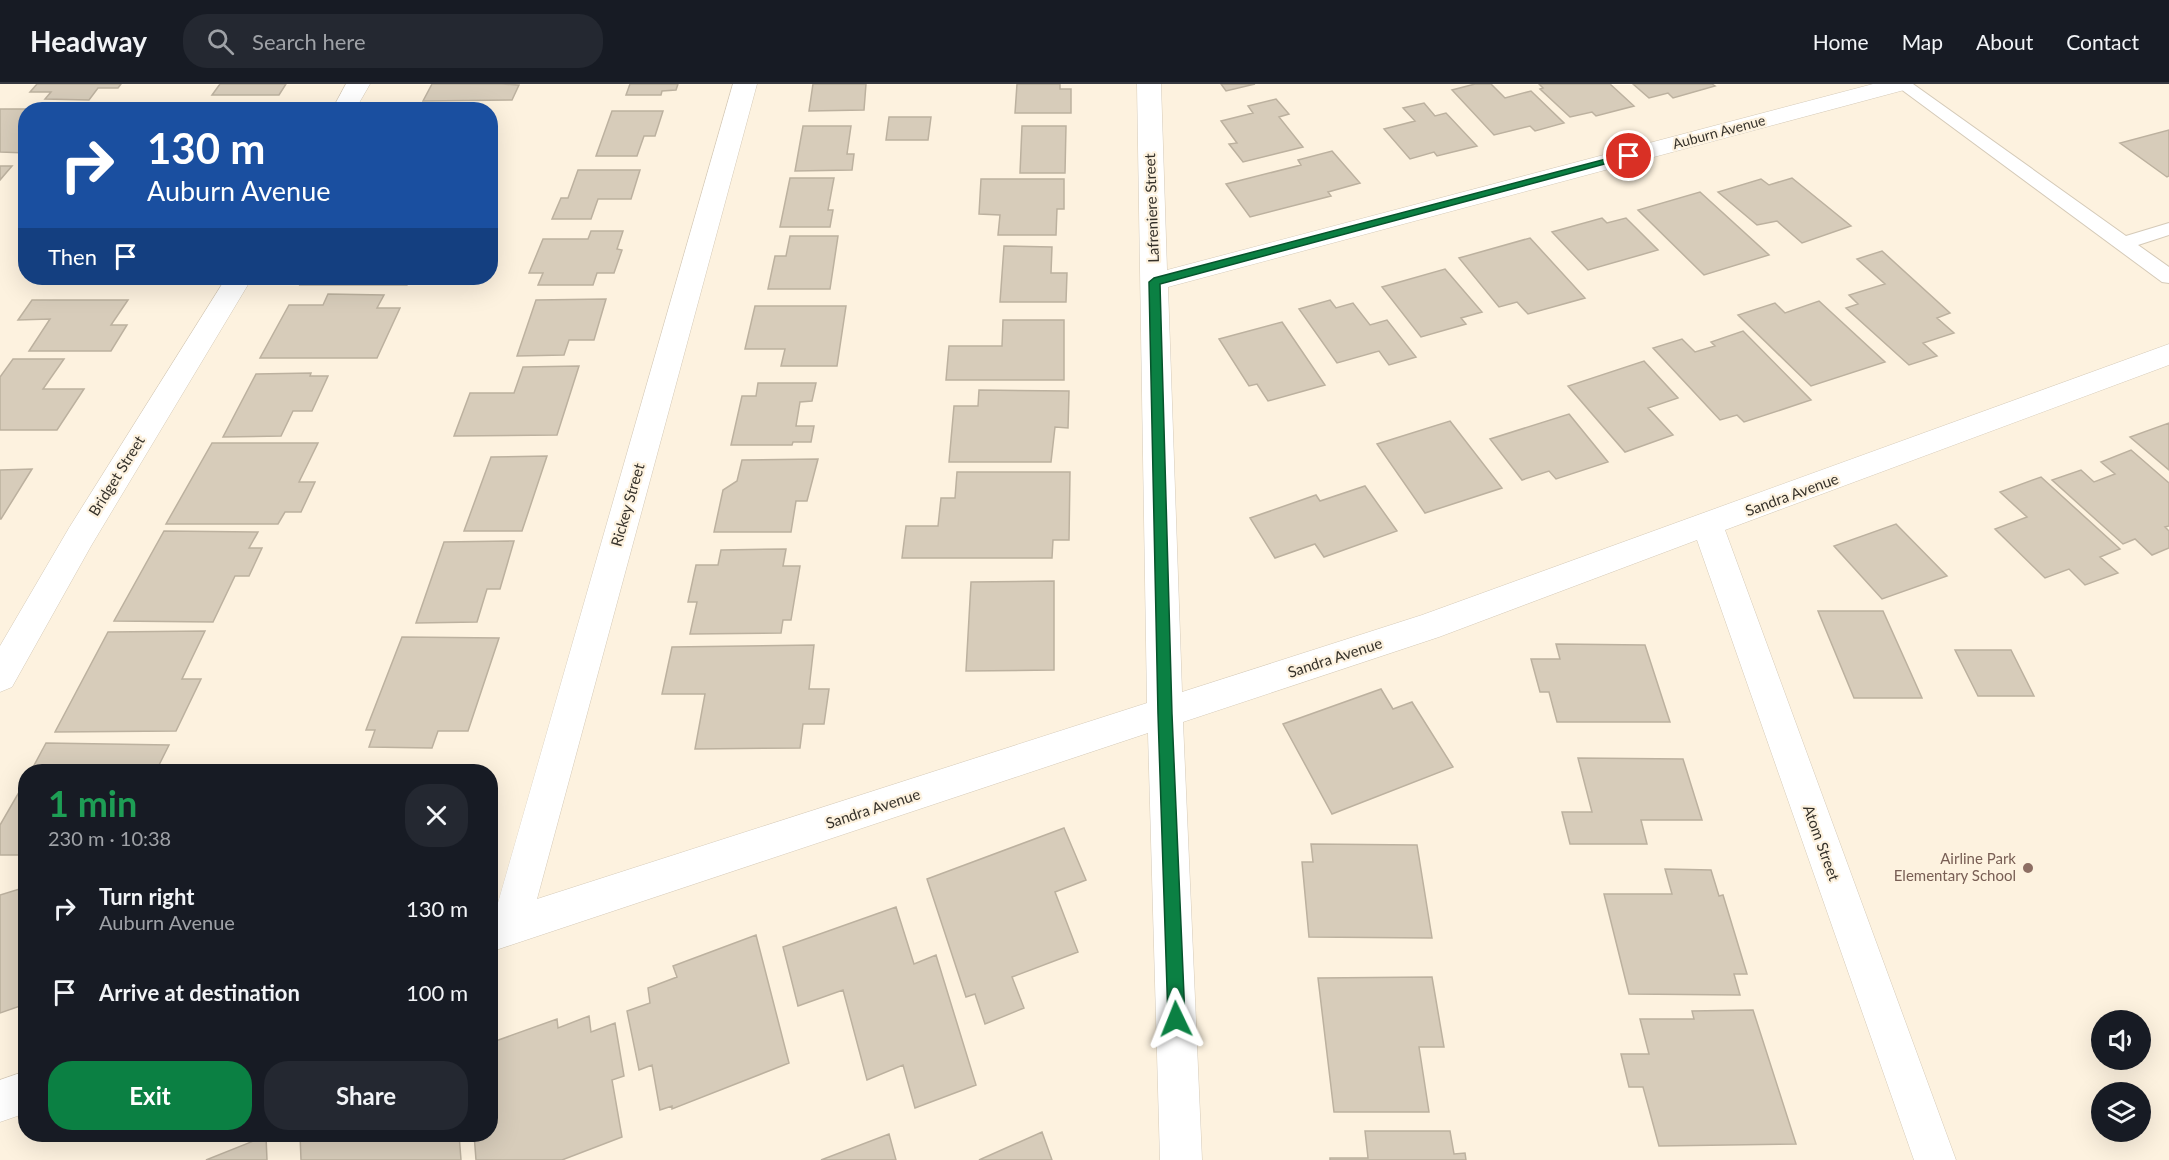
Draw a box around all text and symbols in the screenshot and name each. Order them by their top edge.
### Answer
search box [183,14,603,68]
text: Headway [30,24,147,58]
icon: search [204,25,237,58]
text: Search here [252,28,366,55]
text: Home [1813,29,1869,54]
text: Map [1902,29,1943,54]
text: About [1976,29,2033,54]
text: Contact [2066,29,2139,54]
street label: Auburn Avenue [1671,111,1767,152]
text: 130 m [147,123,265,173]
icon: right [48,126,126,204]
pin [1603,130,1654,181]
icon: arrive [1612,139,1645,172]
street label: Lafreniere Street [1140,152,1162,263]
text: Auburn Avenue [147,174,330,207]
icon: arrive [109,240,142,273]
text: Then [48,243,97,270]
street label: Bridget Street [84,431,148,519]
street label: Rickey Street [607,460,648,548]
street label: Sandra Avenue [1743,469,1841,519]
street label: Sandra Avenue [1285,633,1384,681]
text: 1 min [48,781,137,825]
button: close [405,784,468,847]
street label: Sandra Avenue [823,784,922,832]
street label: Atom Street [1800,802,1844,884]
text: 230 m · 10:38 [48,826,171,850]
place label: Airline Park Elementary School [1894,849,2016,884]
marker: Airline Park Elementary School [2021,861,2035,875]
text: Turn right [99,883,194,910]
icon: right [48,892,81,925]
text: 130 m [406,895,468,922]
text: Auburn Avenue [99,910,235,934]
icon: arrive [48,976,81,1009]
text: Arrive at destination [99,979,300,1006]
text: 100 m [406,979,468,1006]
position arrow [1144,987,1208,1051]
map controls [2091,1010,2151,1142]
button: sound [2091,1010,2151,1070]
button: Exit [48,1061,252,1130]
button: Share [264,1061,468,1130]
button: layers [2091,1082,2151,1142]

